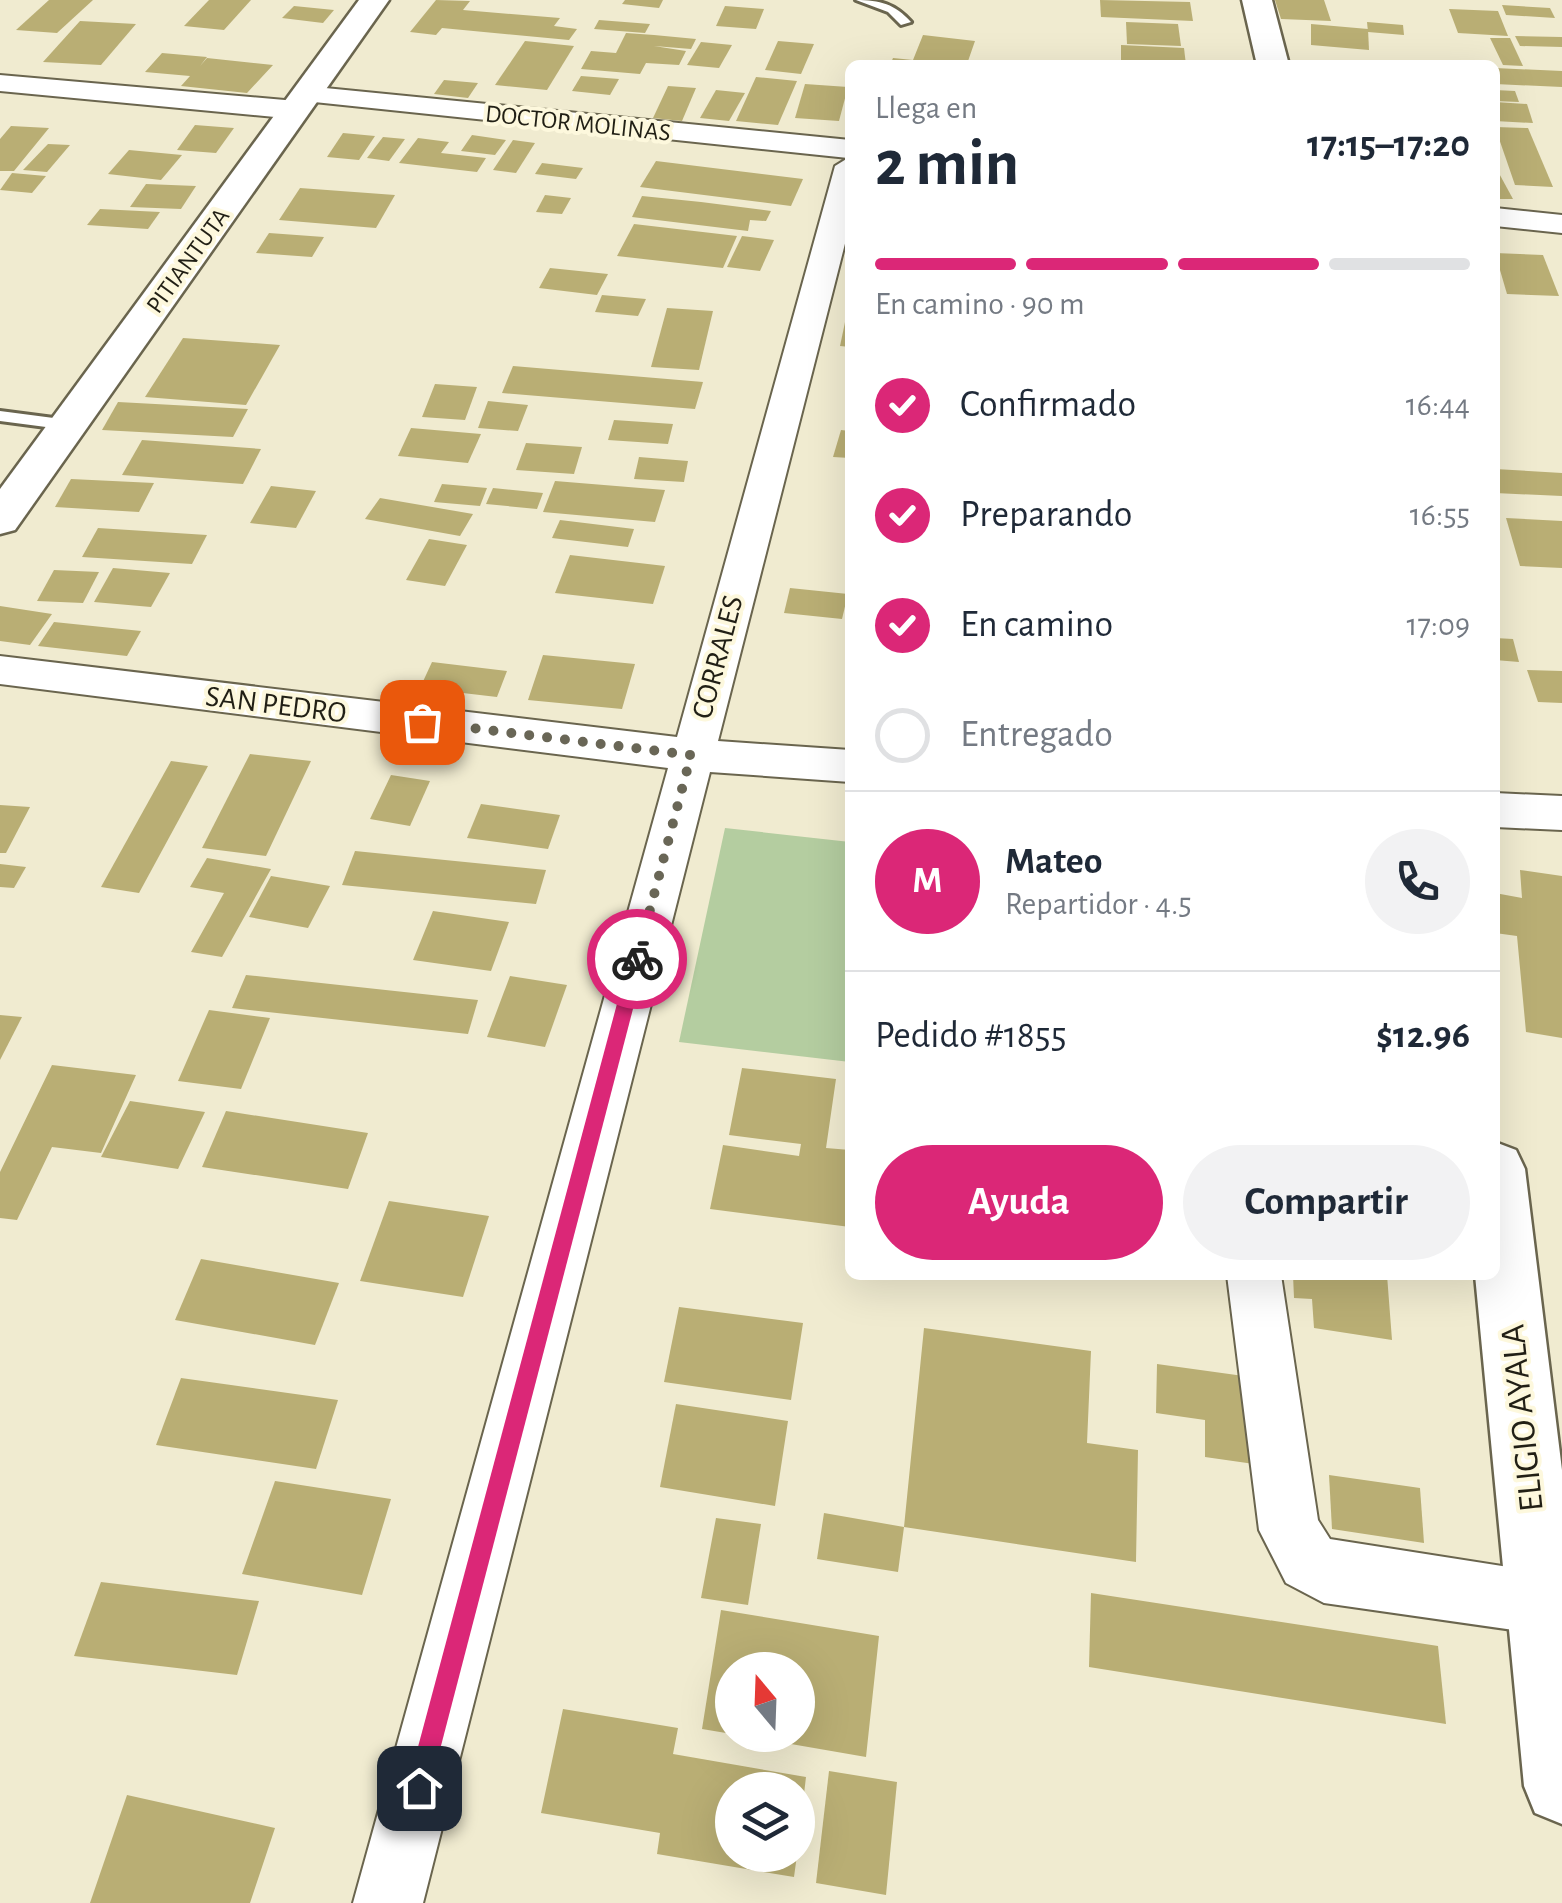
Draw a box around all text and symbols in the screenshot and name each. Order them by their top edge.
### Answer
text: Llega en [875,92,977,124]
street label: DOCTOR MOLINAS [484,101,672,146]
text: 17:15–17:20 [1307,126,1470,164]
text: 2 min [875,132,1019,197]
street label: PITIANTUTA [142,204,234,318]
text: En camino · 90 m [875,288,1085,320]
icon: check [875,378,930,433]
text: Confirmado [960,386,1136,424]
text: 16:44 [1406,389,1470,421]
icon: check [875,488,930,543]
text: Preparando [960,496,1133,534]
text: 16:55 [1410,499,1470,531]
street label: CORRALES [687,592,749,722]
icon: check [875,598,930,653]
text: En camino [960,606,1113,644]
text: 17:09 [1406,609,1470,641]
pin [380,680,465,765]
street label: SAN PEDRO [204,681,348,729]
icon: bag [395,695,450,750]
text: Entregado [960,716,1113,754]
button: phone [1365,829,1470,934]
text: Mateo [1005,843,1102,881]
text: M [912,862,943,900]
text: Repartidor · 4.5 [1005,888,1192,920]
courier [587,909,687,1009]
icon: bike [610,932,665,987]
text: Pedido #1855 [875,1017,1067,1055]
text: $12.96 [1376,1017,1470,1055]
button: Ayuda [875,1145,1163,1260]
button: Compartir [1183,1145,1470,1260]
street label: ELIGIO AYALA [1495,1322,1550,1513]
north arrow [715,1652,815,1752]
map controls [715,1652,815,1872]
pin [377,1746,462,1831]
icon: home [392,1761,447,1816]
button: layers [715,1772,815,1872]

